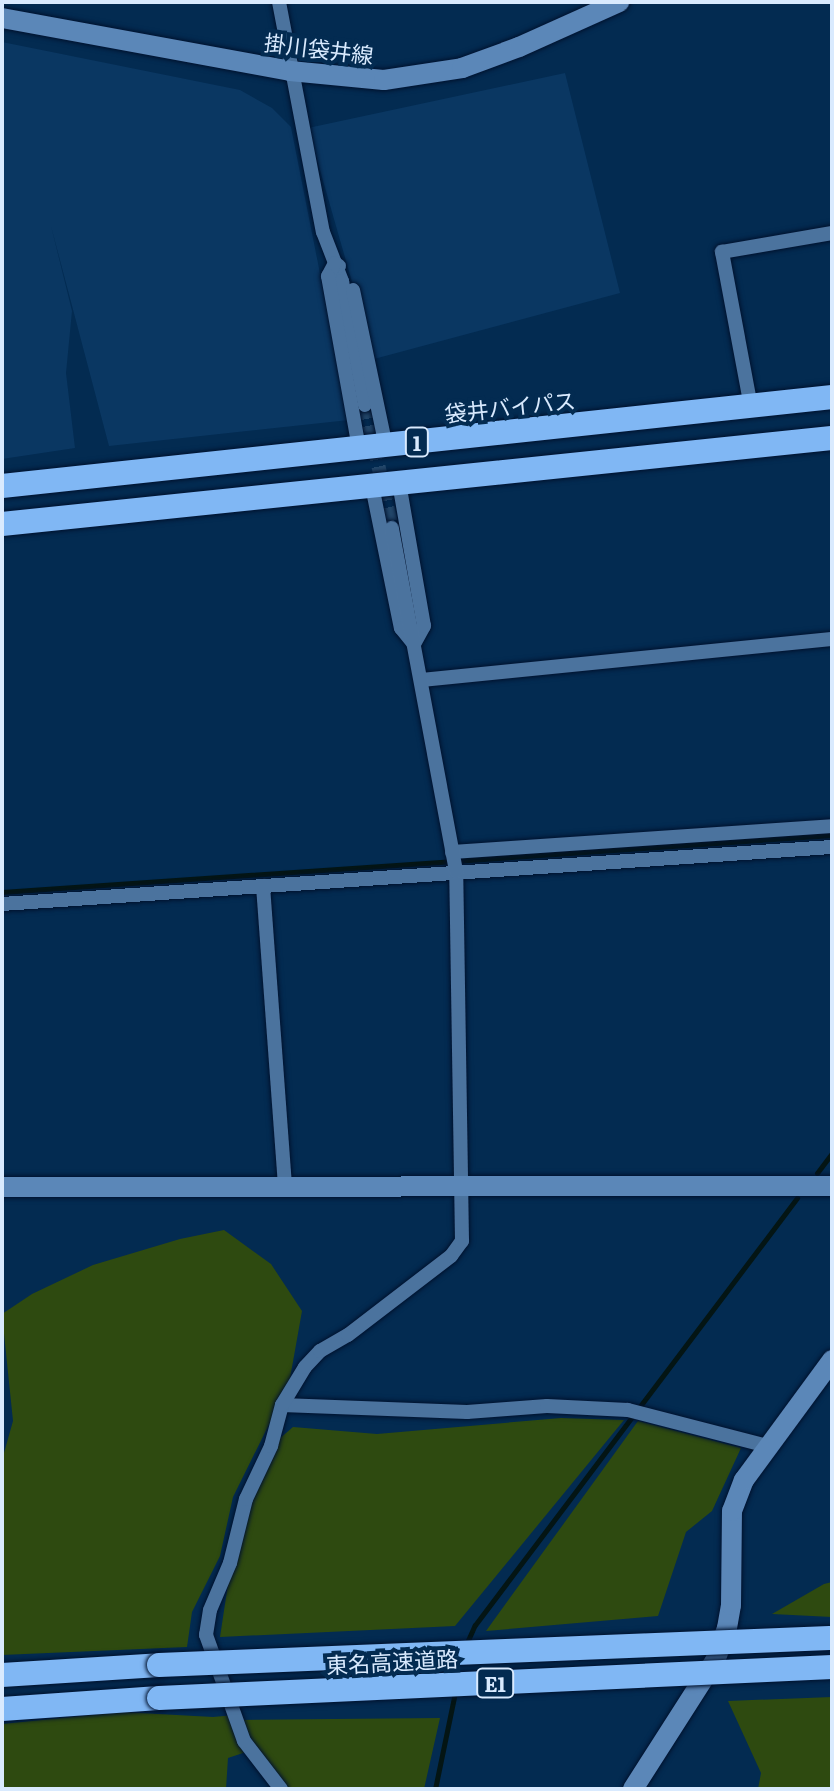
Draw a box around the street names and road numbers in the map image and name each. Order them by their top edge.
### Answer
street label: 掛川袋井線 [263,28,375,68]
street label: 袋井バイパス [443,386,577,426]
road number: 1 [403,426,431,458]
street label: 東名高速道路 [325,1644,459,1678]
road number: E1 [475,1667,515,1699]

